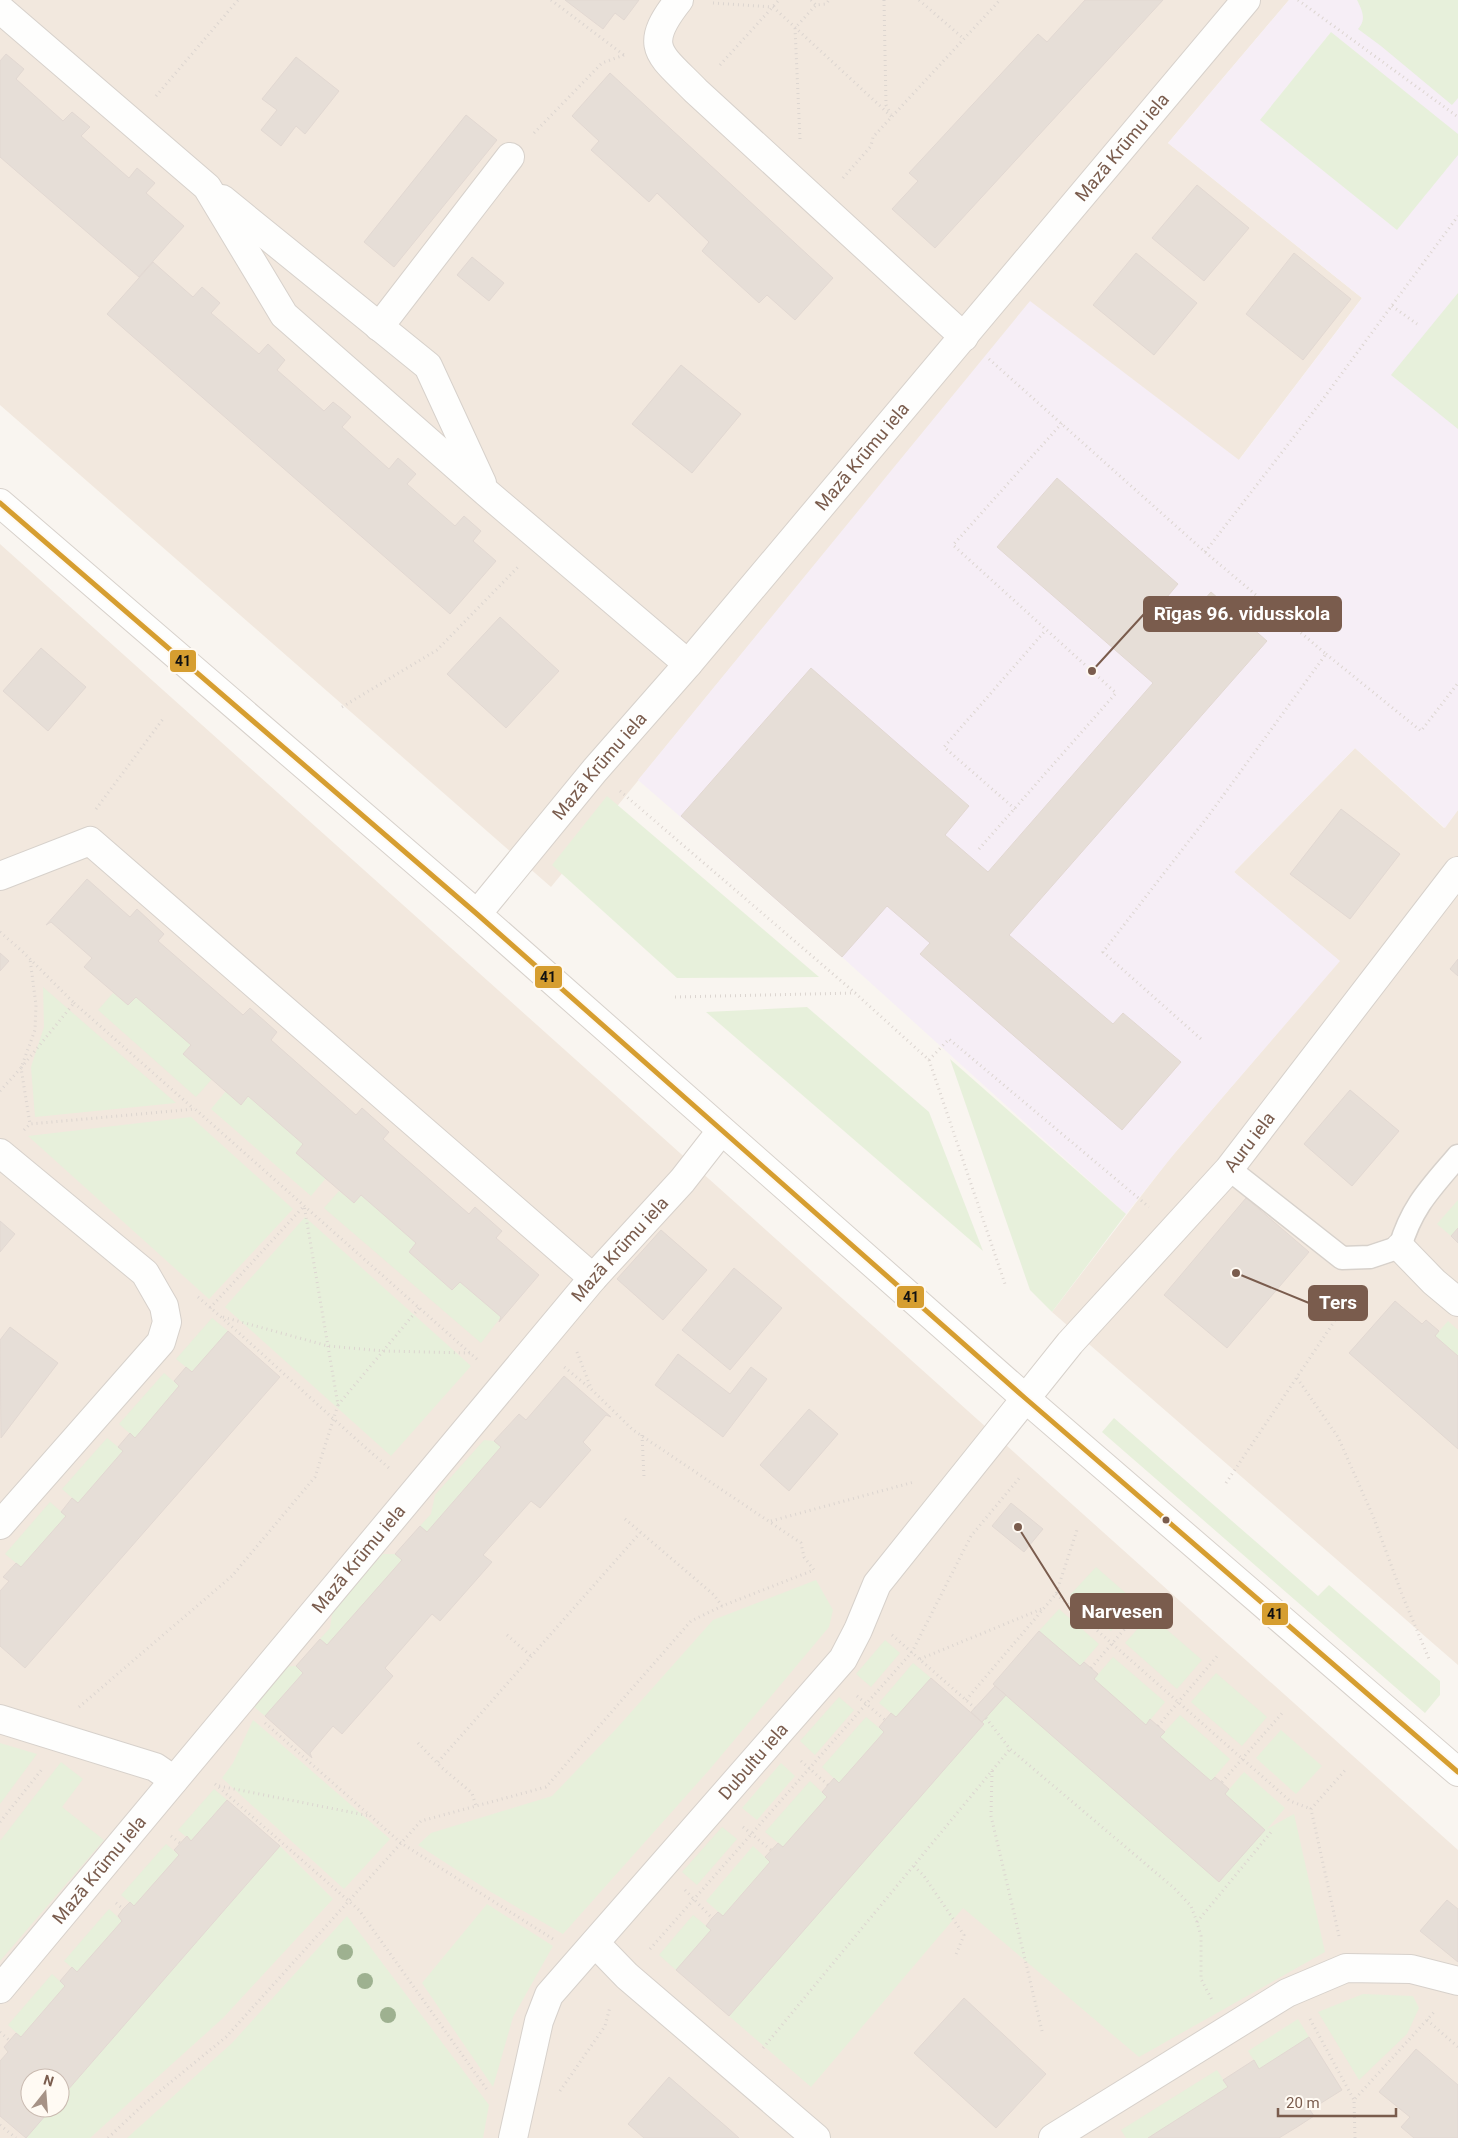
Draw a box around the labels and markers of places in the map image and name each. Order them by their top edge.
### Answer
callout: Rīgas 96. vidusskola [1144,597,1341,631]
callout: Ters [1309,1286,1367,1320]
unlabelled marker [1161,1515,1171,1525]
callout: Narvesen [1071,1594,1172,1628]

